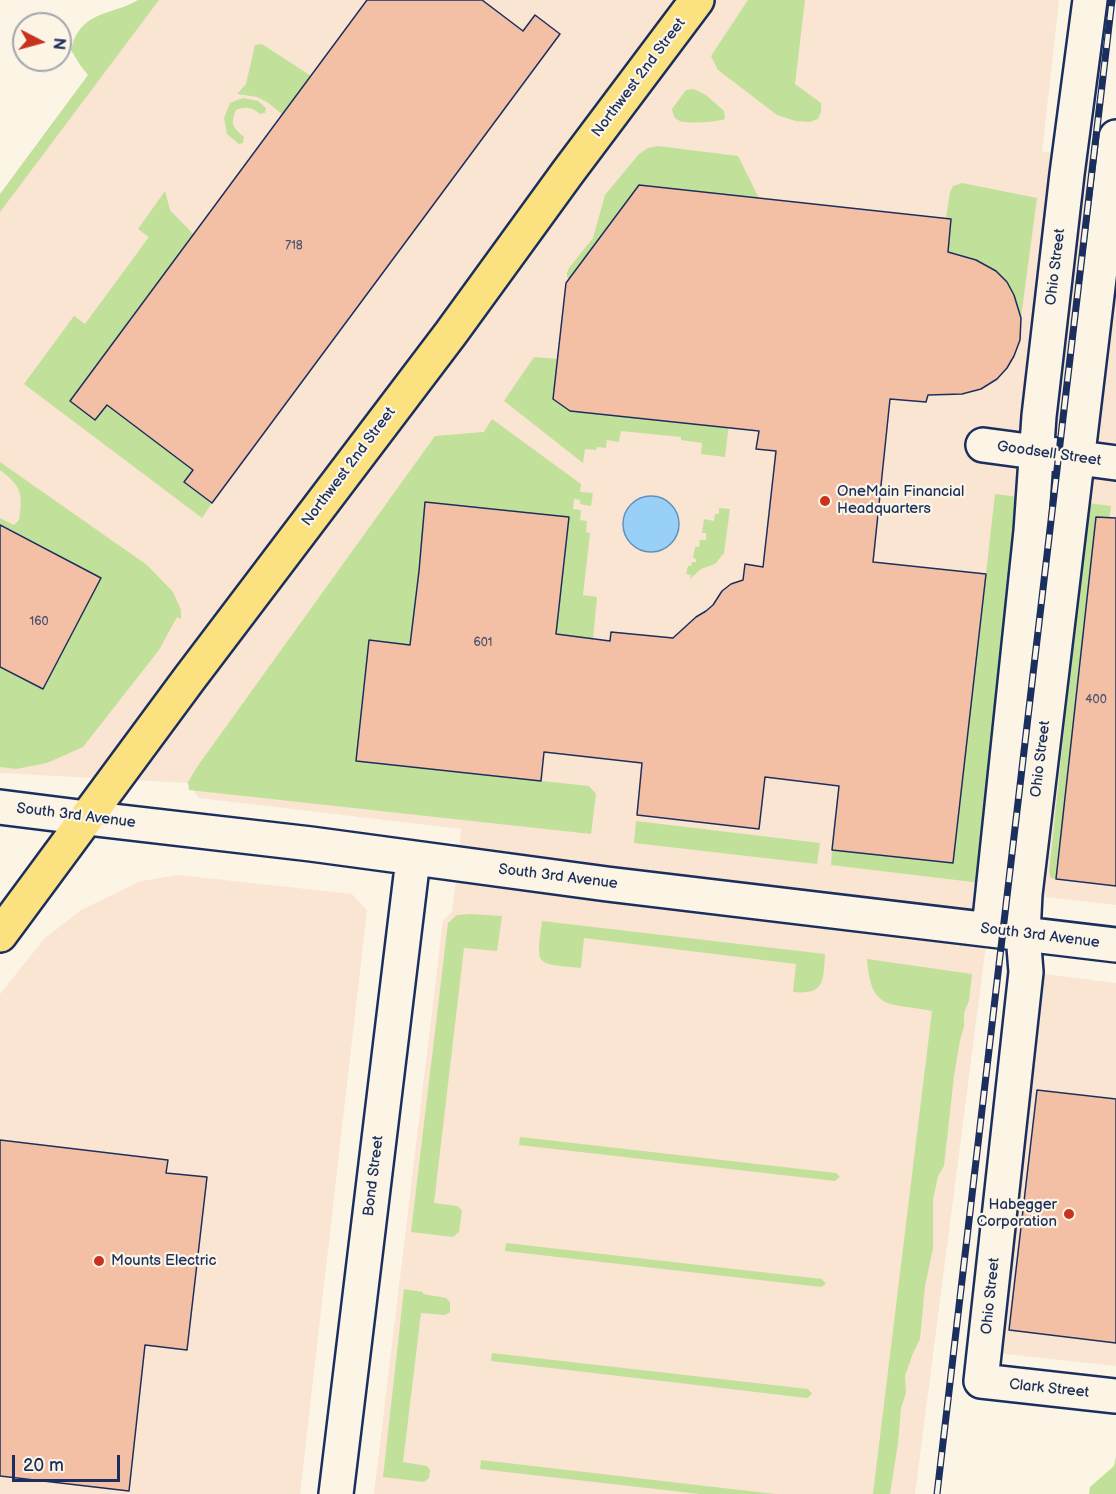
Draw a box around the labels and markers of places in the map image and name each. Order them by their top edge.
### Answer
place label: OneMain Financial Headquarters [837,483,964,518]
marker: OneMain Financial Headquarters [818,494,832,508]
place label: Habegger Corporation [976,1196,1057,1231]
marker: Habegger Corporation [1062,1207,1076,1221]
place label: Mounts Electric [111,1252,217,1270]
marker: Mounts Electric [92,1254,106,1268]

